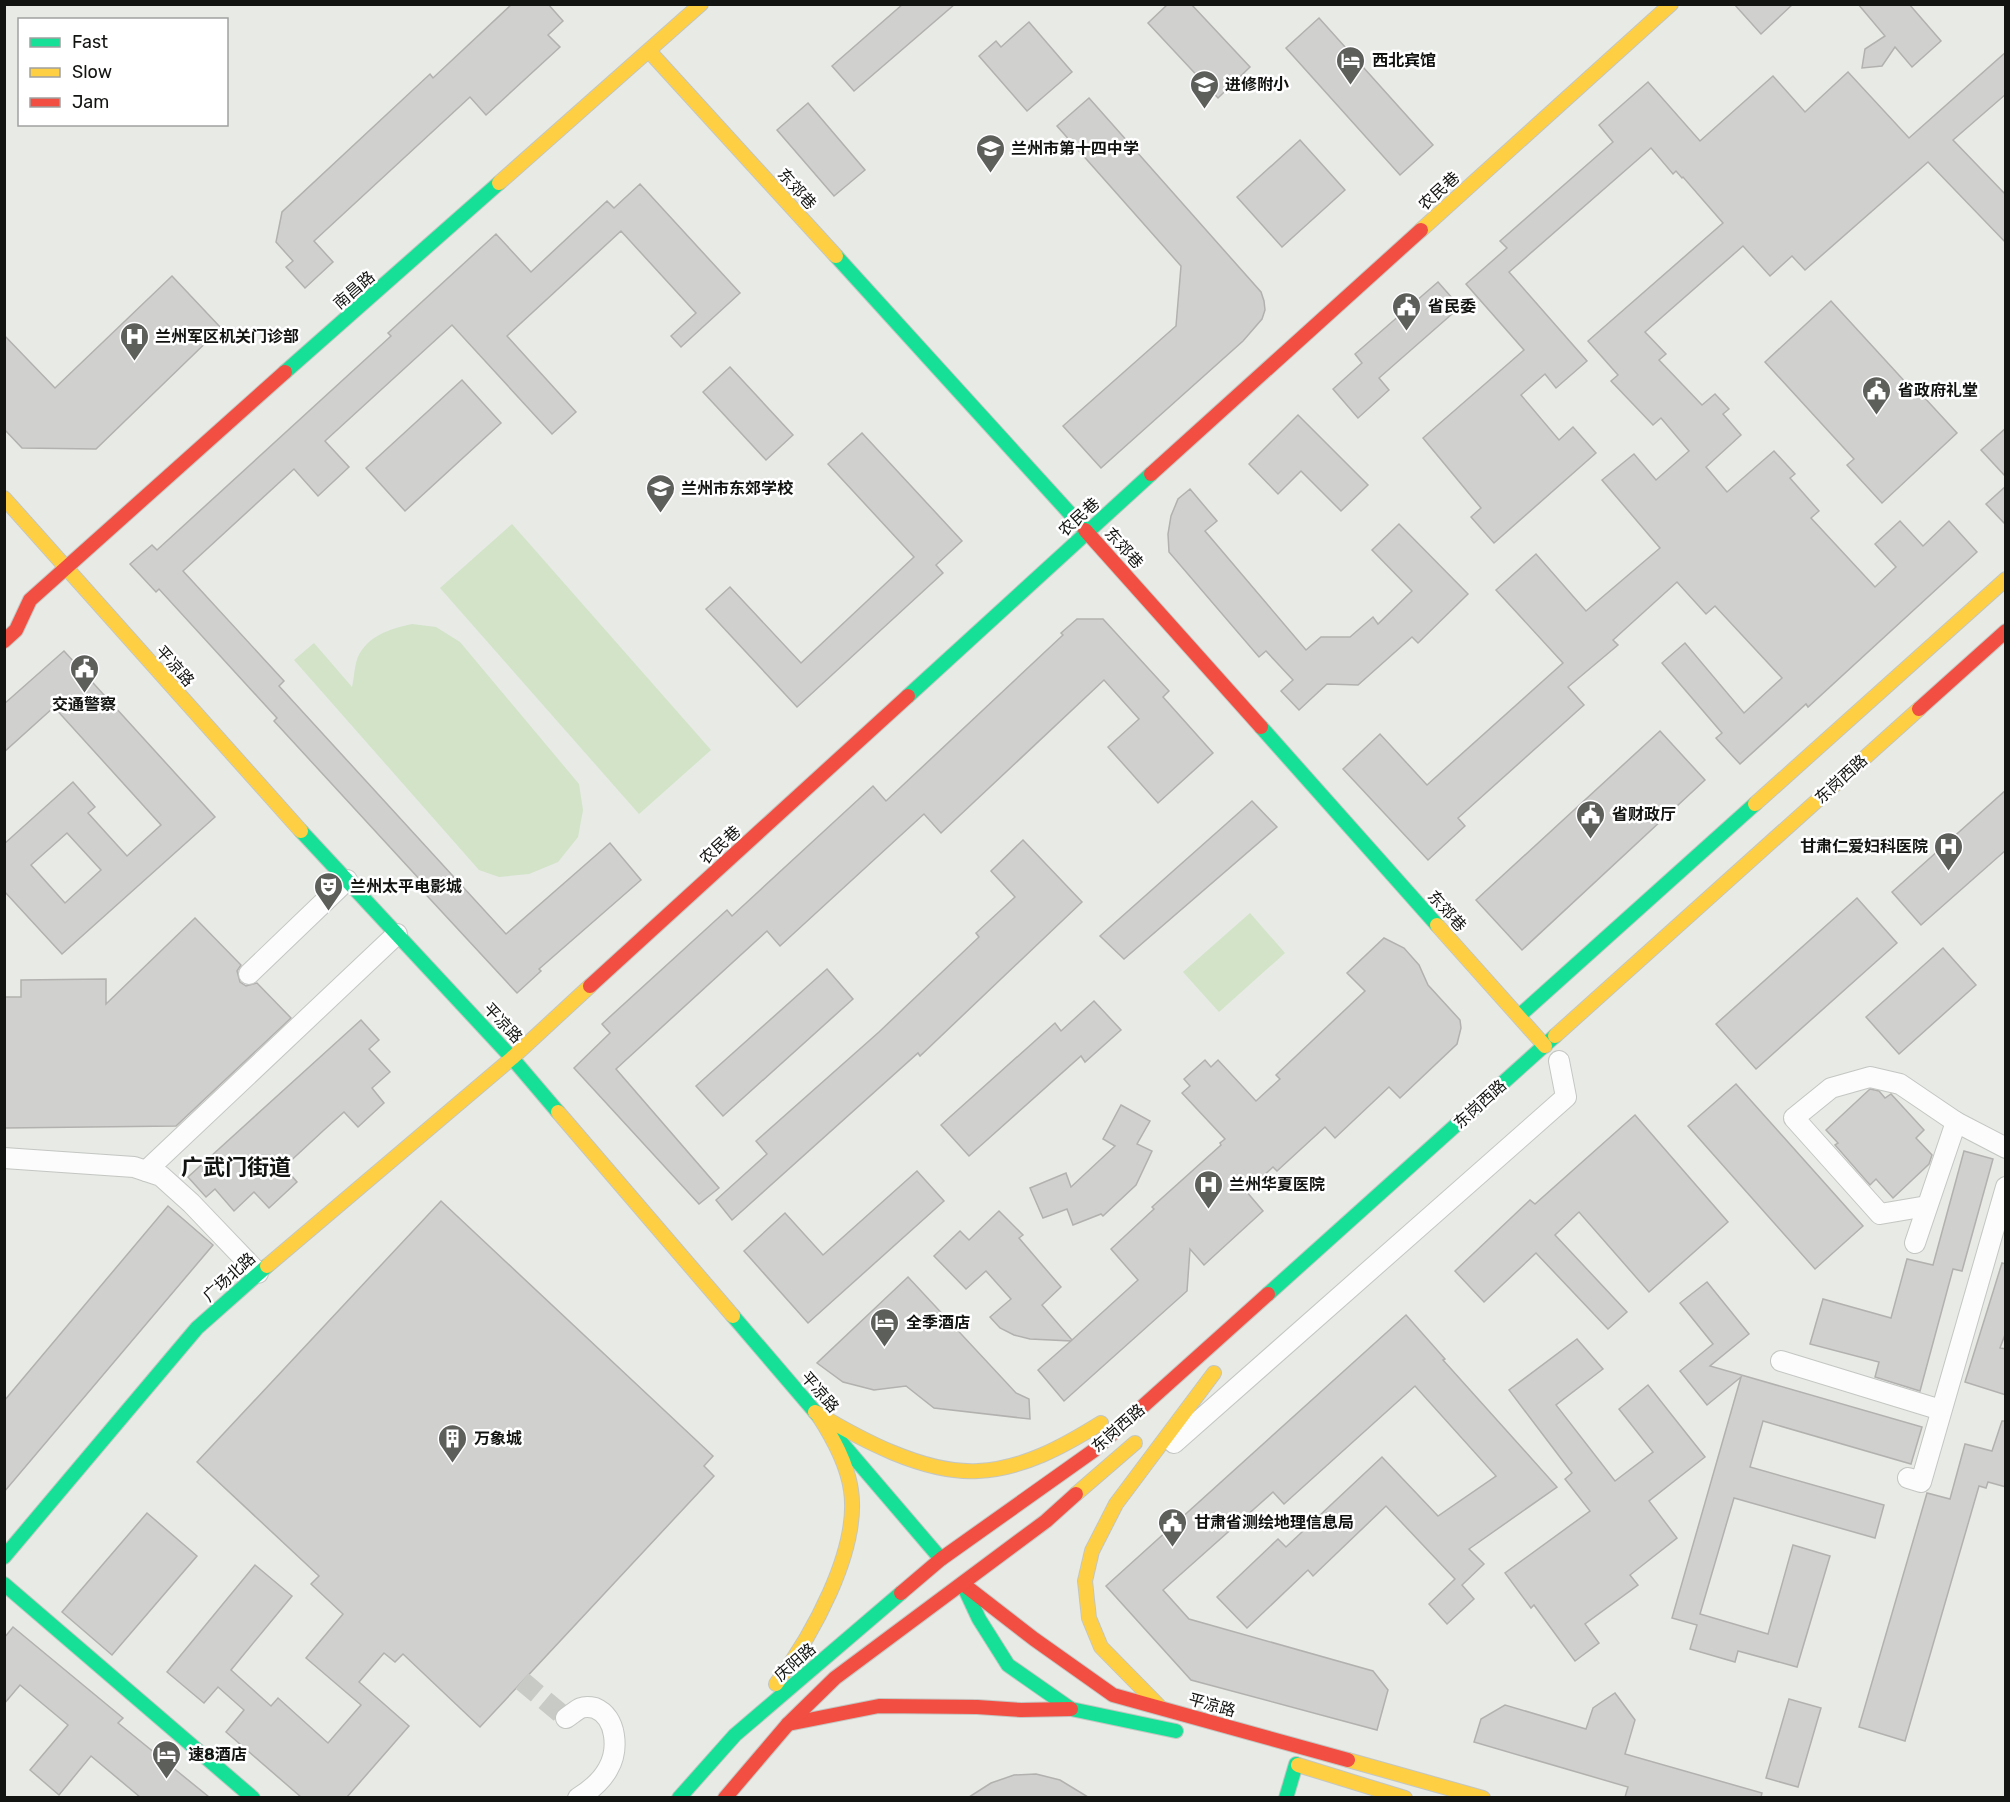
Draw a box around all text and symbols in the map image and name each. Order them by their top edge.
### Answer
legend [18,18,228,126]
text: Fast [72,31,108,53]
hotel icon: 西北宾馆 [1335,44,1367,86]
place label: 西北宾馆 [1372,51,1436,70]
text: Slow [72,61,112,83]
school or university icon: 进修附小 [1188,68,1220,110]
place label: 进修附小 [1225,75,1289,94]
text: Jam [72,91,109,113]
school or university icon: 兰州市第十四中学 [974,132,1006,174]
place label: 兰州市第十四中学 [1011,139,1139,158]
street label: 东郊巷 [774,165,820,213]
street label: 农民巷 [1415,168,1463,214]
street label: 南昌路 [330,267,378,313]
public building icon: 省民委 [1391,290,1423,332]
place label: 省民委 [1428,297,1476,316]
hospital icon: 兰州军区机关门诊部 [118,320,150,362]
place label: 兰州军区机关门诊部 [155,327,299,346]
public building icon: 省政府礼堂 [1861,374,1893,416]
place label: 省政府礼堂 [1898,381,1978,400]
school or university icon: 兰州市东郊学校 [644,472,676,514]
place label: 兰州市东郊学校 [681,479,794,498]
street label: 农民巷 [1055,494,1103,540]
street label: 东郊巷 [1101,524,1147,572]
street label: 平凉路 [152,642,198,690]
public building icon: 交通警察 [68,652,100,694]
place label: 交通警察 [52,695,116,714]
street label: 东岗西路 [1811,751,1871,807]
public building icon: 省财政厅 [1575,798,1607,840]
place label: 省财政厅 [1612,805,1676,824]
street label: 农民巷 [696,822,744,868]
hospital icon: 甘肃仁爱妇科医院 [1933,830,1965,872]
place label: 甘肃仁爱妇科医院 [1800,837,1928,856]
theatre icon: 兰州太平电影城 [313,870,345,912]
place label: 兰州太平电影城 [350,877,462,896]
street label: 东郊巷 [1424,887,1470,935]
street label: 平凉路 [480,999,526,1047]
street label: 东岗西路 [1450,1076,1510,1132]
district label: 广武门街道 [181,1154,291,1181]
hospital icon: 兰州华夏医院 [1192,1168,1224,1210]
place label: 兰州华夏医院 [1229,1175,1325,1194]
street label: 广场北路 [199,1249,259,1305]
hotel icon: 全季酒店 [869,1306,901,1348]
place label: 全季酒店 [906,1313,970,1332]
street label: 平凉路 [797,1368,843,1416]
street label: 东岗西路 [1088,1400,1148,1456]
building icon: 万象城 [437,1422,469,1464]
place label: 万象城 [474,1429,522,1448]
public building icon: 甘肃省测绘地理信息局 [1157,1506,1189,1548]
place label: 甘肃省测绘地理信息局 [1194,1513,1354,1532]
street label: 庆阳路 [771,1639,819,1685]
street label: 平凉路 [1186,1690,1238,1720]
hotel icon: 速8酒店 [151,1738,183,1780]
place label: 速8酒店 [188,1745,247,1764]

